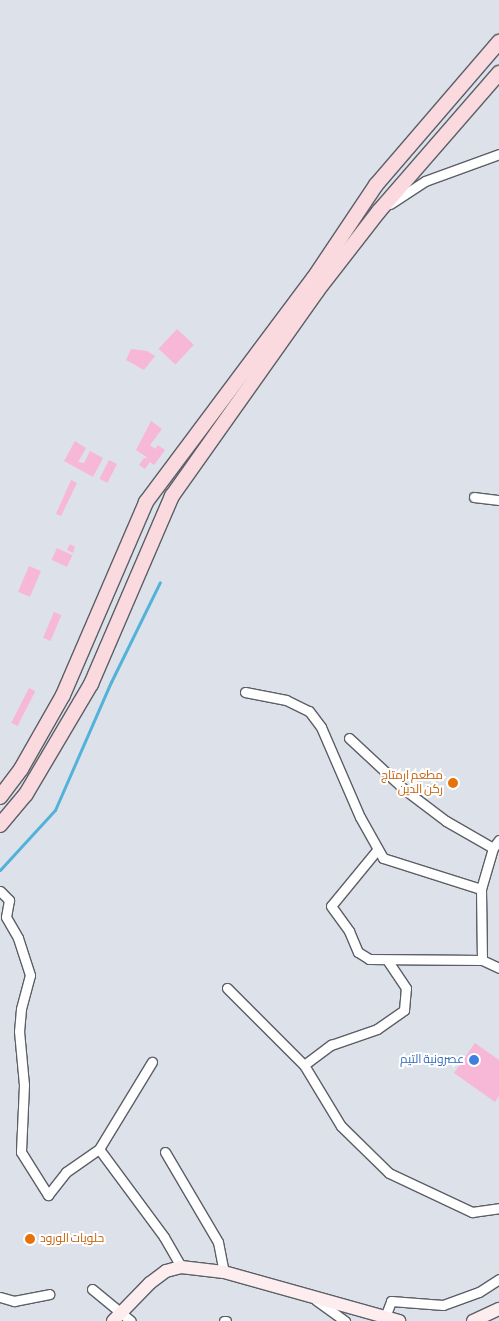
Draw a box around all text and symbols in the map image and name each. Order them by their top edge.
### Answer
place label: مطعم ارمتاج ركن الدين [381,769,443,797]
marker: مطعم ارمتاج ركن الدين [447,777,459,789]
place label: عصرونية التيم [400,1053,464,1067]
marker: عصرونية التيم [468,1054,480,1066]
place label: حلويات الورود [40,1232,104,1246]
marker: حلويات الورود [24,1233,36,1245]

